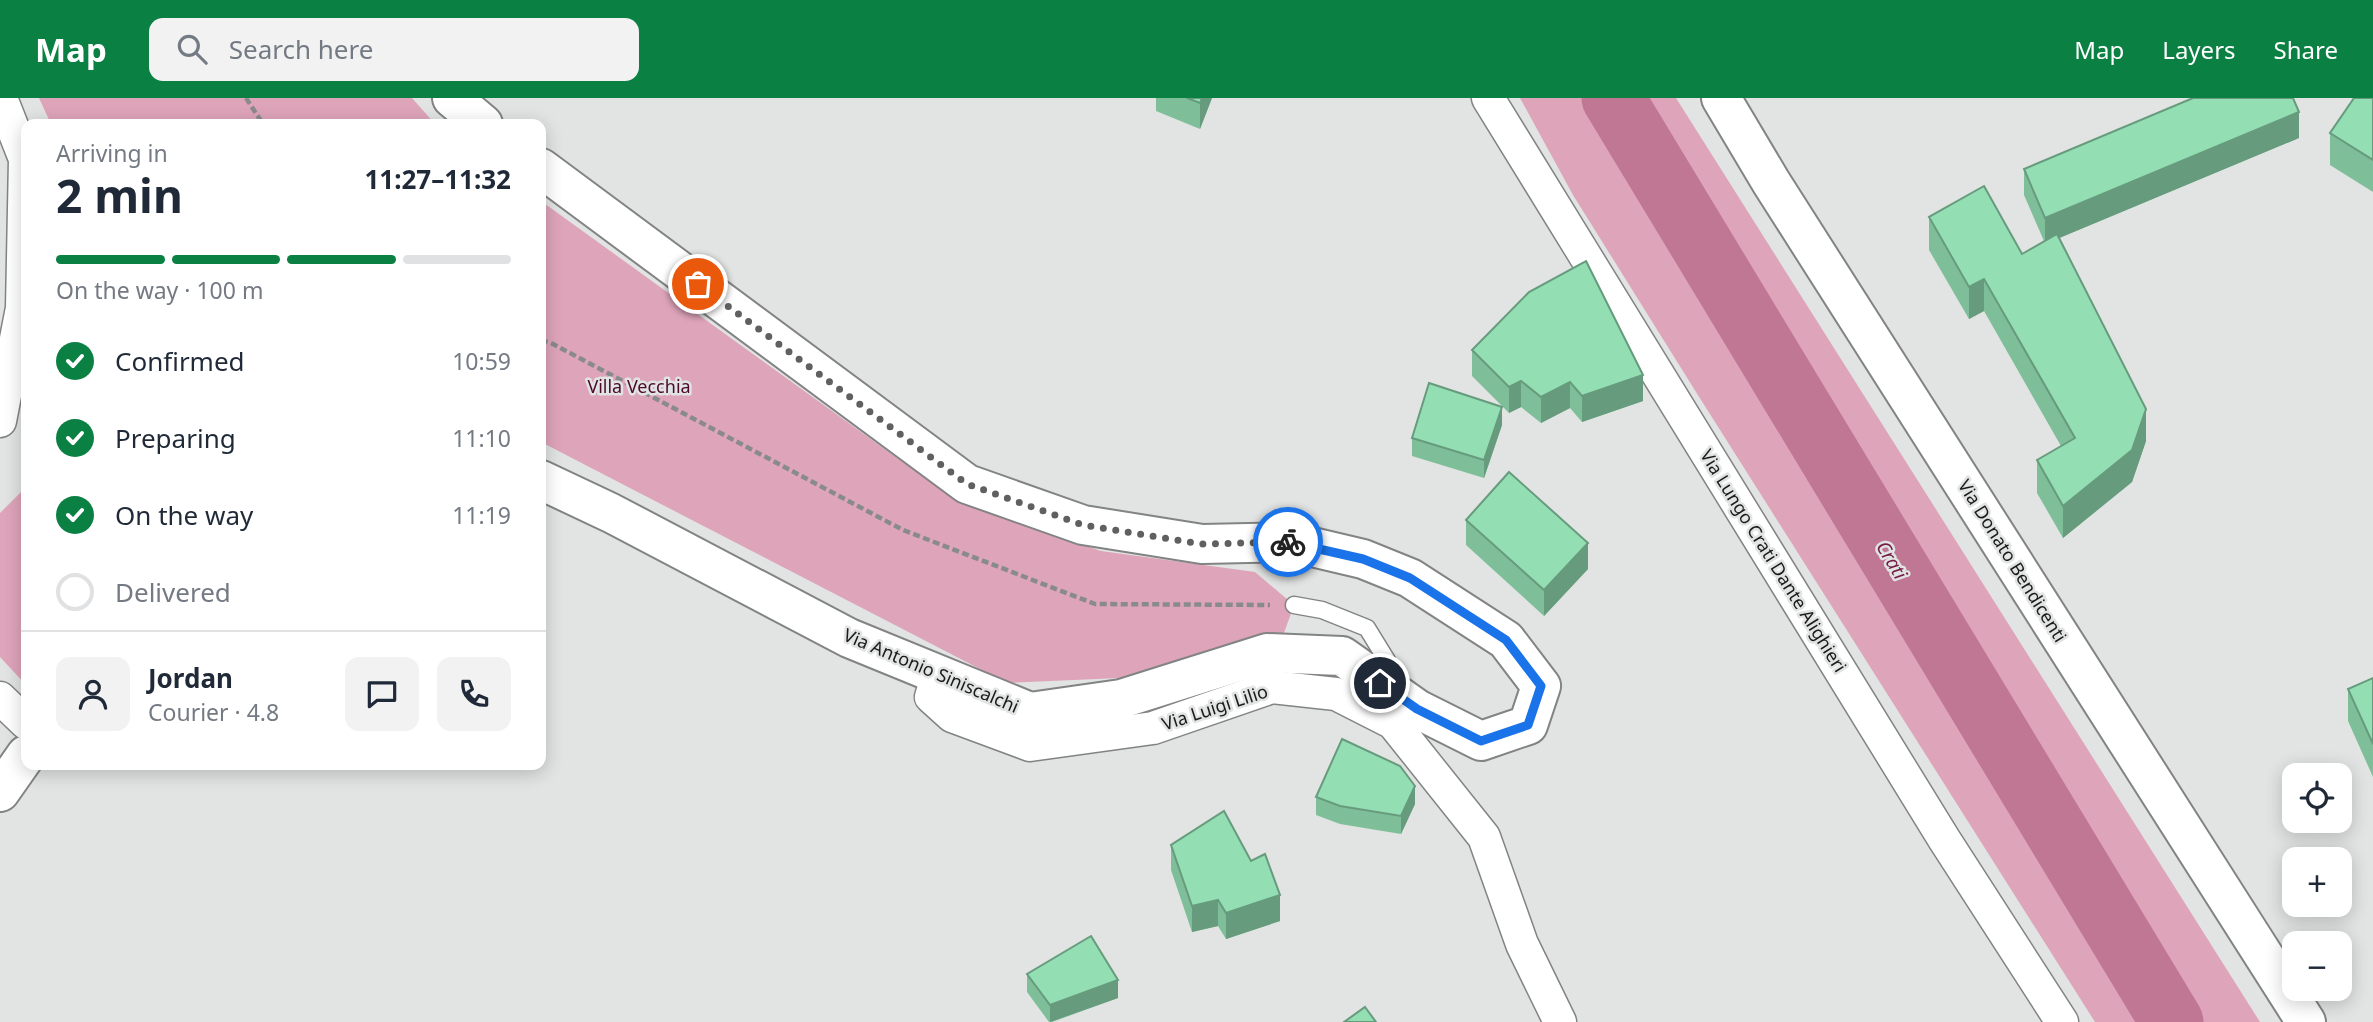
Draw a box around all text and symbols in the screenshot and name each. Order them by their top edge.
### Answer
search box [149,18,639,81]
text: Map [35,27,107,72]
icon: search [173,30,211,68]
text: Search here [229,31,373,67]
text: Map [2074,33,2124,66]
text: Layers [2162,33,2236,66]
text: Share [2274,33,2338,66]
text: Arriving in [56,137,168,169]
text: 11:27–11:32 [364,161,511,197]
text: 2 min [56,164,183,226]
pin [668,254,728,314]
icon: bag [679,265,717,303]
text: On the way · 100 m [56,274,263,306]
icon: check [56,342,94,380]
text: Confirmed [115,343,245,379]
text: 10:59 [452,345,511,377]
park label: Villa Vecchia [587,374,691,398]
icon: check [56,419,94,457]
text: Preparing [115,420,236,456]
text: 11:10 [452,422,511,454]
street label: Via Lungo Crati Dante Alighieri [1695,445,1853,676]
street label: Via Donato Bendicenti [1953,475,2073,646]
icon: check [56,496,94,534]
text: On the way [115,497,253,533]
text: 11:19 [452,499,511,531]
courier [1253,507,1323,577]
icon: bike [1269,523,1307,561]
water label: Crati [1870,536,1914,585]
text: Delivered [115,574,231,610]
street label: Via Antonio Siniscalchi [840,622,1023,718]
pin [1350,653,1410,713]
button: person [56,657,130,731]
button: chat [345,657,419,731]
button: phone [437,657,511,731]
text: Jordan [148,660,233,696]
icon: home [1361,664,1399,702]
street label: Via Luigi Lilio [1159,679,1271,735]
text: Courier · 4.8 [148,696,279,728]
map controls [2282,763,2352,1001]
button: locate [2282,763,2352,833]
button: + [2282,847,2352,917]
button: − [2282,931,2352,1001]

